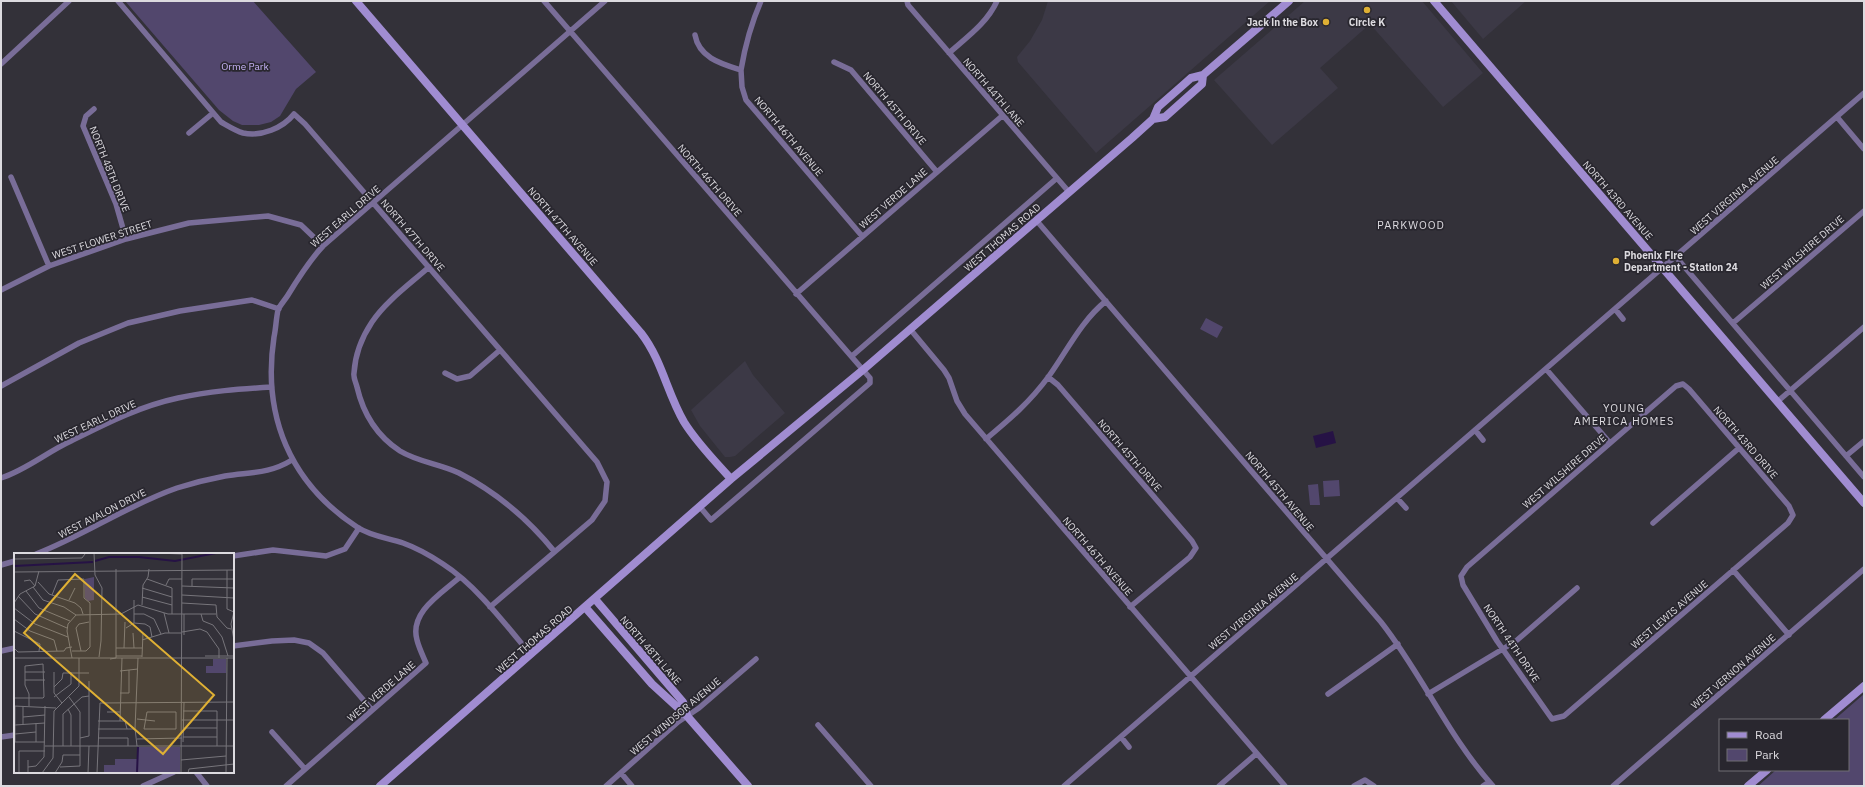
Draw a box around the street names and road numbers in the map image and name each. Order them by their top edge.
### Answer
street label: NORTH 44TH LANE [960,55,1027,130]
street label: NORTH 45TH DRIVE [860,69,929,148]
street label: NORTH 46TH AVENUE [751,94,826,179]
street label: NORTH 48TH DRIVE [86,124,133,214]
street label: NORTH 46TH DRIVE [675,141,745,219]
street label: WEST VIRGINIA AVENUE [1687,153,1781,237]
street label: NORTH 43RD AVENUE [1580,158,1656,243]
street label: WEST VERDE LANE [857,165,930,232]
street label: WEST EARLL DRIVE [308,182,383,250]
street label: NORTH 47TH AVENUE [525,184,601,269]
street label: NORTH 47TH DRIVE [378,196,448,274]
street label: WEST THOMAS ROAD [961,200,1044,274]
street label: WEST WILSHIRE DRIVE [1758,212,1847,292]
street label: WEST FLOWER STREET [50,217,154,262]
street label: WEST EARLL DRIVE [52,397,138,446]
street label: NORTH 43RD DRIVE [1711,403,1781,481]
street label: NORTH 45TH DRIVE [1095,416,1165,494]
street label: WEST WILSHIRE DRIVE [1520,431,1609,511]
street label: NORTH 45TH AVENUE [1242,449,1317,534]
street label: WEST AVALON DRIVE [56,486,148,541]
street label: NORTH 46TH AVENUE [1060,514,1136,599]
street label: WEST VIRGINIA AVENUE [1206,570,1301,653]
street label: WEST LEWIS AVENUE [1628,577,1711,651]
street label: WEST THOMAS ROAD [493,602,576,676]
street label: NORTH 44TH DRIVE [1481,602,1543,685]
street label: NORTH 48TH LANE [617,613,684,688]
street label: WEST VERNON AVENUE [1688,631,1778,712]
street label: WEST VERDE LANE [345,658,418,725]
street label: WEST WINDSOR AVENUE [627,675,723,758]

